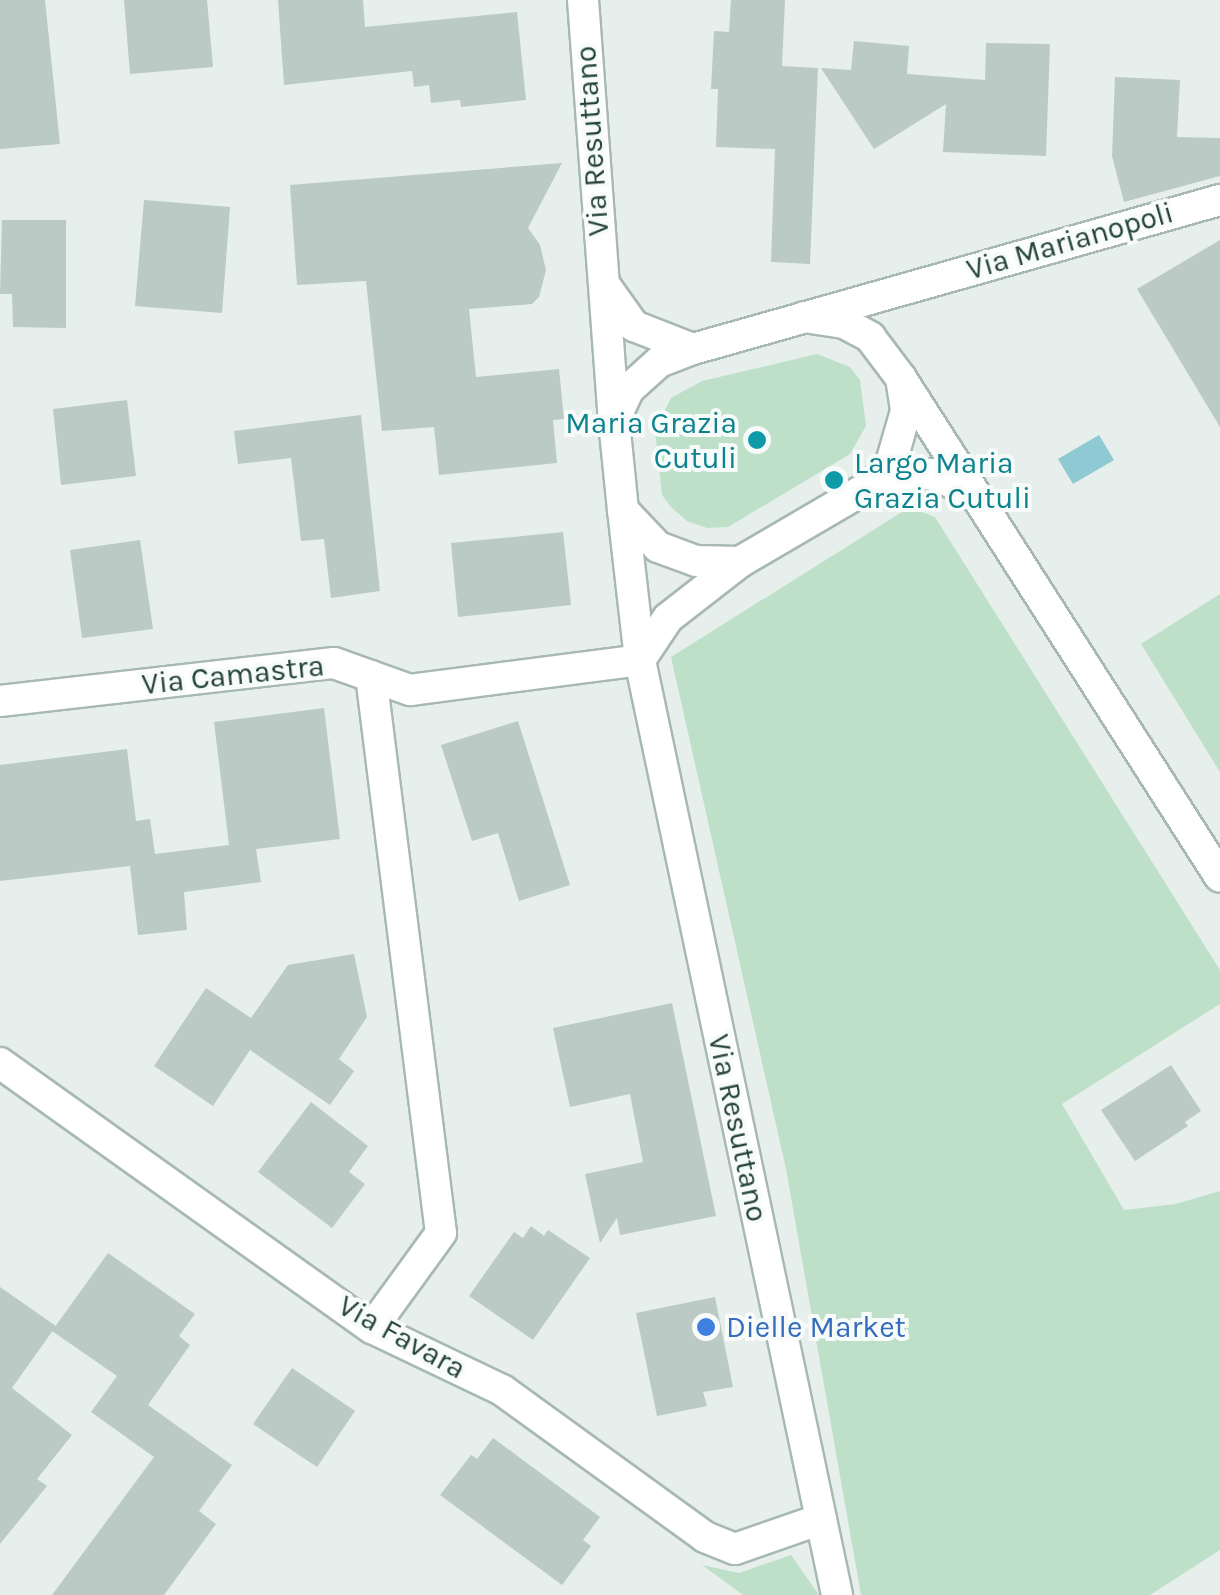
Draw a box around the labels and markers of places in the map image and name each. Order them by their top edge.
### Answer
place label: Maria Grazia Cutuli [565,405,737,476]
marker: Maria Grazia Cutuli [746,429,768,451]
place label: Largo Maria Grazia Cutuli [854,445,1031,516]
marker: Largo Maria Grazia Cutuli [823,469,845,491]
place label: Dielle Market [726,1309,906,1345]
marker: Dielle Market [695,1316,717,1338]

